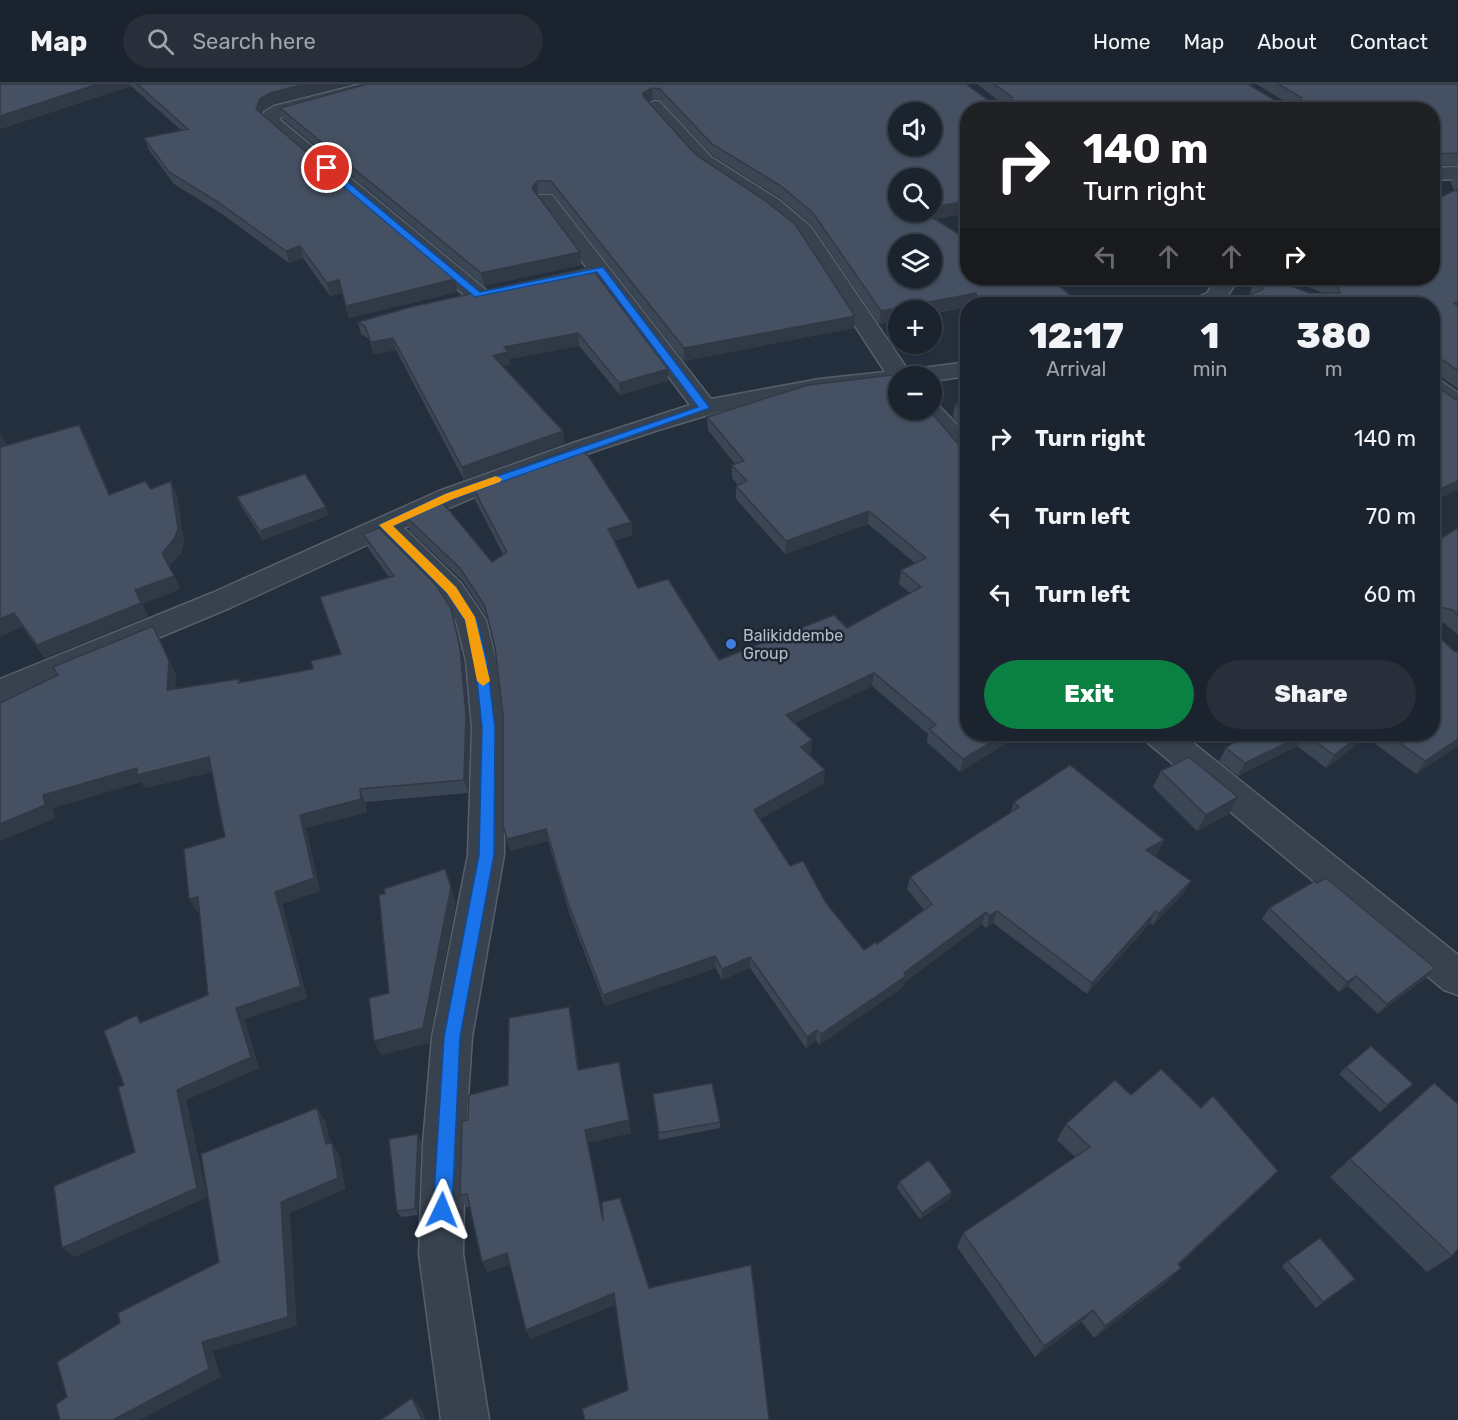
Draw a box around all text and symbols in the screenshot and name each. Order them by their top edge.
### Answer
search box [123,14,543,68]
text: Map [30,25,87,58]
icon: search [144,25,177,58]
text: Search here [192,28,316,55]
text: Home [1093,29,1150,54]
text: Map [1183,29,1224,54]
text: About [1257,29,1317,54]
text: Contact [1350,29,1428,54]
map controls [888,102,942,420]
button: sound [888,102,942,156]
text: 140 m [1083,124,1209,174]
icon: right [984,126,1062,204]
pin [301,142,352,193]
icon: arrive [310,151,343,184]
button: search [888,168,942,222]
text: Turn right [1083,175,1206,207]
button: layers [888,234,942,288]
icon: left [1089,240,1122,273]
icon: ahead [1152,240,1185,273]
icon: ahead [1215,240,1248,273]
icon: right [1278,240,1311,273]
button: + [888,300,942,354]
text: 12:17 [1029,314,1124,357]
text: 1 [1201,314,1220,357]
text: 380 [1296,314,1371,357]
text: Arrival [1046,357,1106,381]
text: min [1193,357,1227,381]
text: m [1325,357,1343,381]
button: − [888,366,942,420]
icon: right [984,422,1017,455]
text: Turn right [1035,425,1145,452]
text: 140 m [1354,425,1416,452]
icon: left [984,500,1017,533]
text: Turn left [1035,503,1130,530]
text: 70 m [1366,503,1416,530]
icon: left [984,578,1017,611]
text: Turn left [1035,581,1130,608]
text: 60 m [1364,581,1416,608]
place label: Balikiddembe Group [743,626,843,663]
marker: Balikiddembe Group [724,637,738,651]
button: Exit [984,660,1194,729]
button: Share [1206,660,1416,729]
position arrow [410,1178,474,1242]

